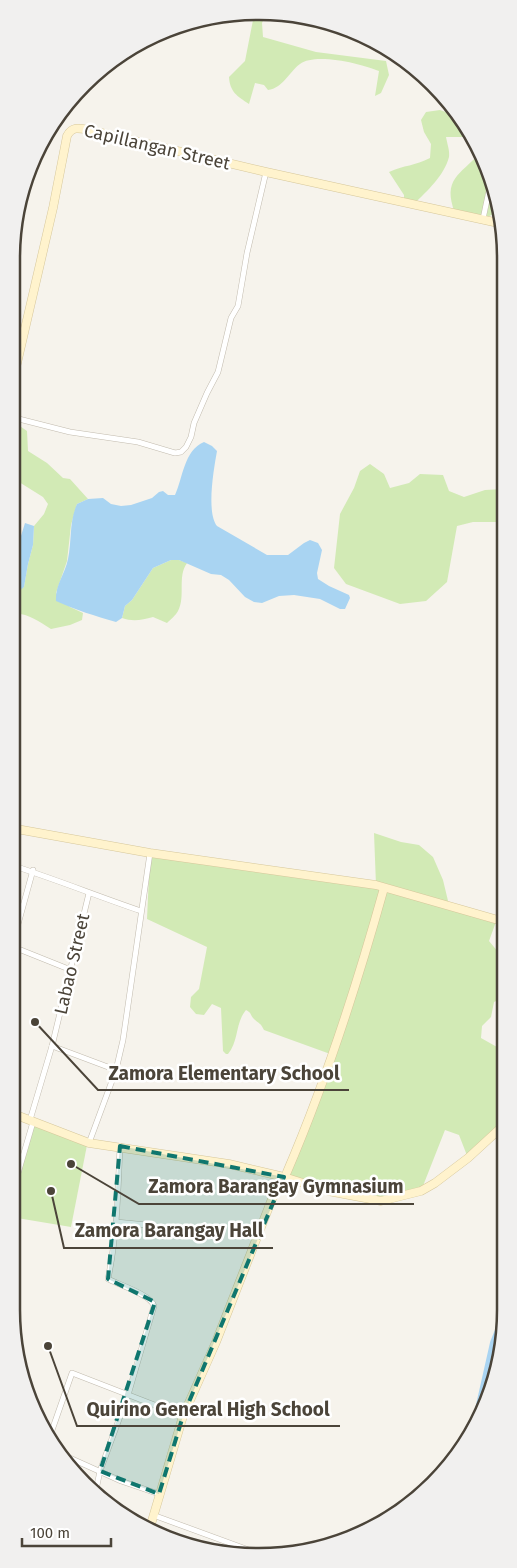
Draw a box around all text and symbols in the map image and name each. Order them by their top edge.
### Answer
street label: Capillangan Street [82,119,233,175]
street label: Labao Street [50,911,94,1017]
callout: Zamora Elementary School [98,1056,349,1090]
text: Zamora Elementary School [108,1062,340,1085]
callout: Zamora Barangay Gymnasium [139,1170,414,1204]
text: Zamora Barangay Gymnasium [148,1175,404,1198]
callout: Zamora Barangay Hall [64,1214,273,1248]
text: Zamora Barangay Hall [75,1219,264,1242]
callout: Quirino General High School [77,1392,340,1426]
text: Quirino General High School [86,1398,330,1421]
scale bar [22,1516,111,1548]
text: 100 m [30,1524,70,1542]

